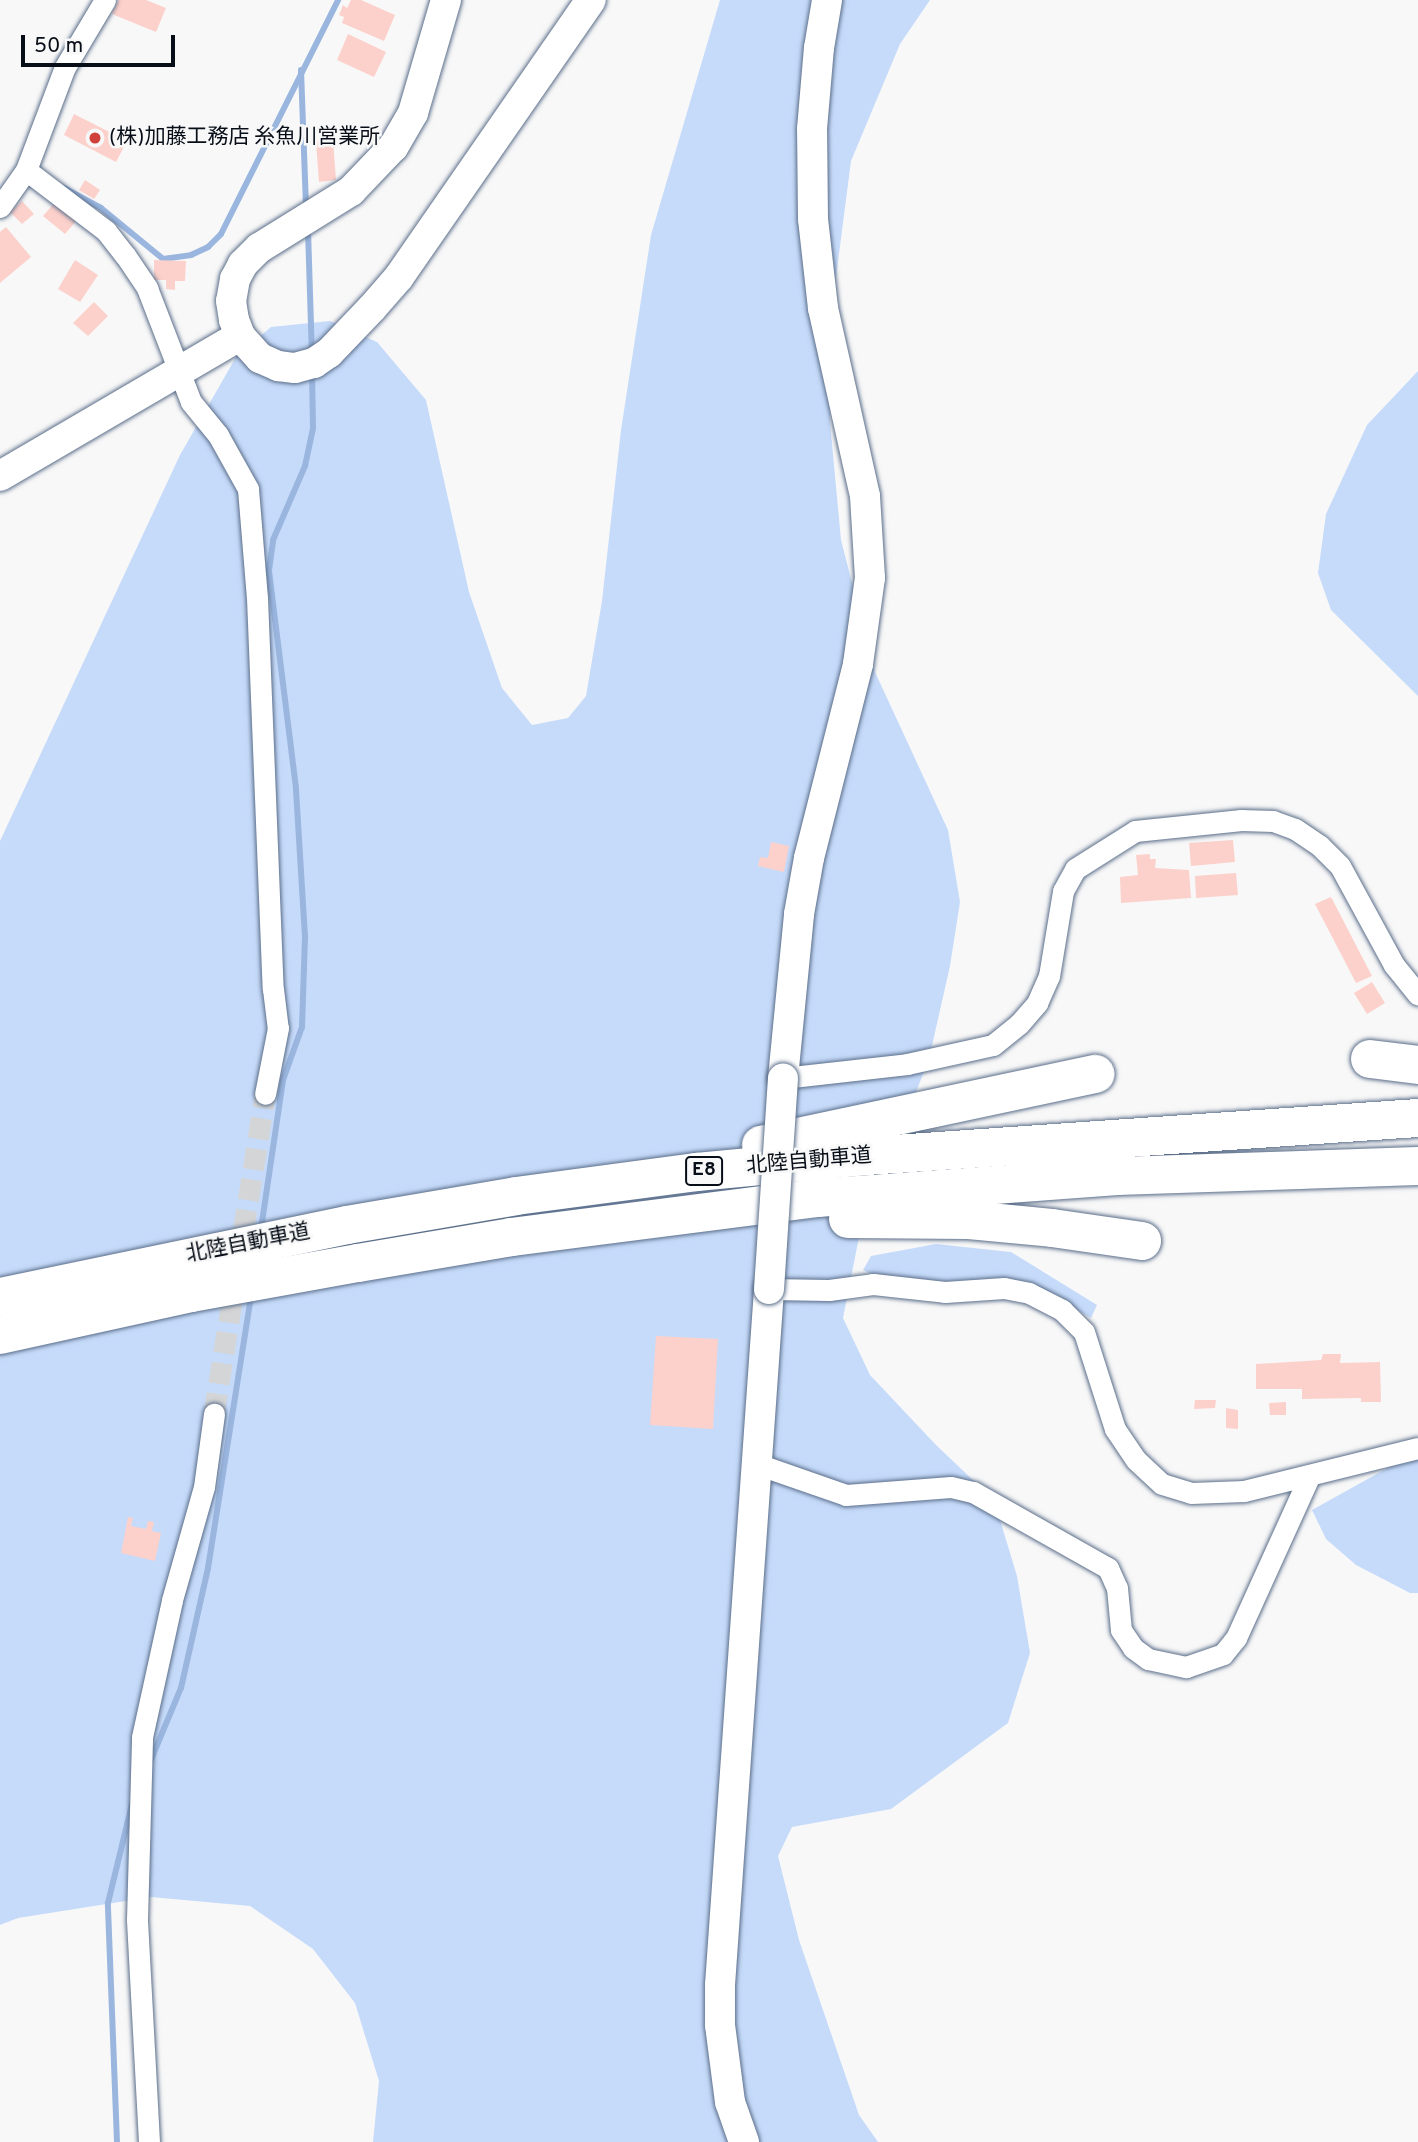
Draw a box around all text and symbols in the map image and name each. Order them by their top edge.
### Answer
scale bar [24,21,178,65]
text: 50 m [34,33,83,60]
place label: (株)加藤工務店 糸魚川営業所 [109,125,380,151]
marker: (株)加藤工務店 糸魚川営業所 [87,130,103,146]
street label: 北陸自動車道 [745,1144,873,1180]
road number: E8 [685,1156,723,1186]
street label: 北陸自動車道 [184,1220,312,1268]

